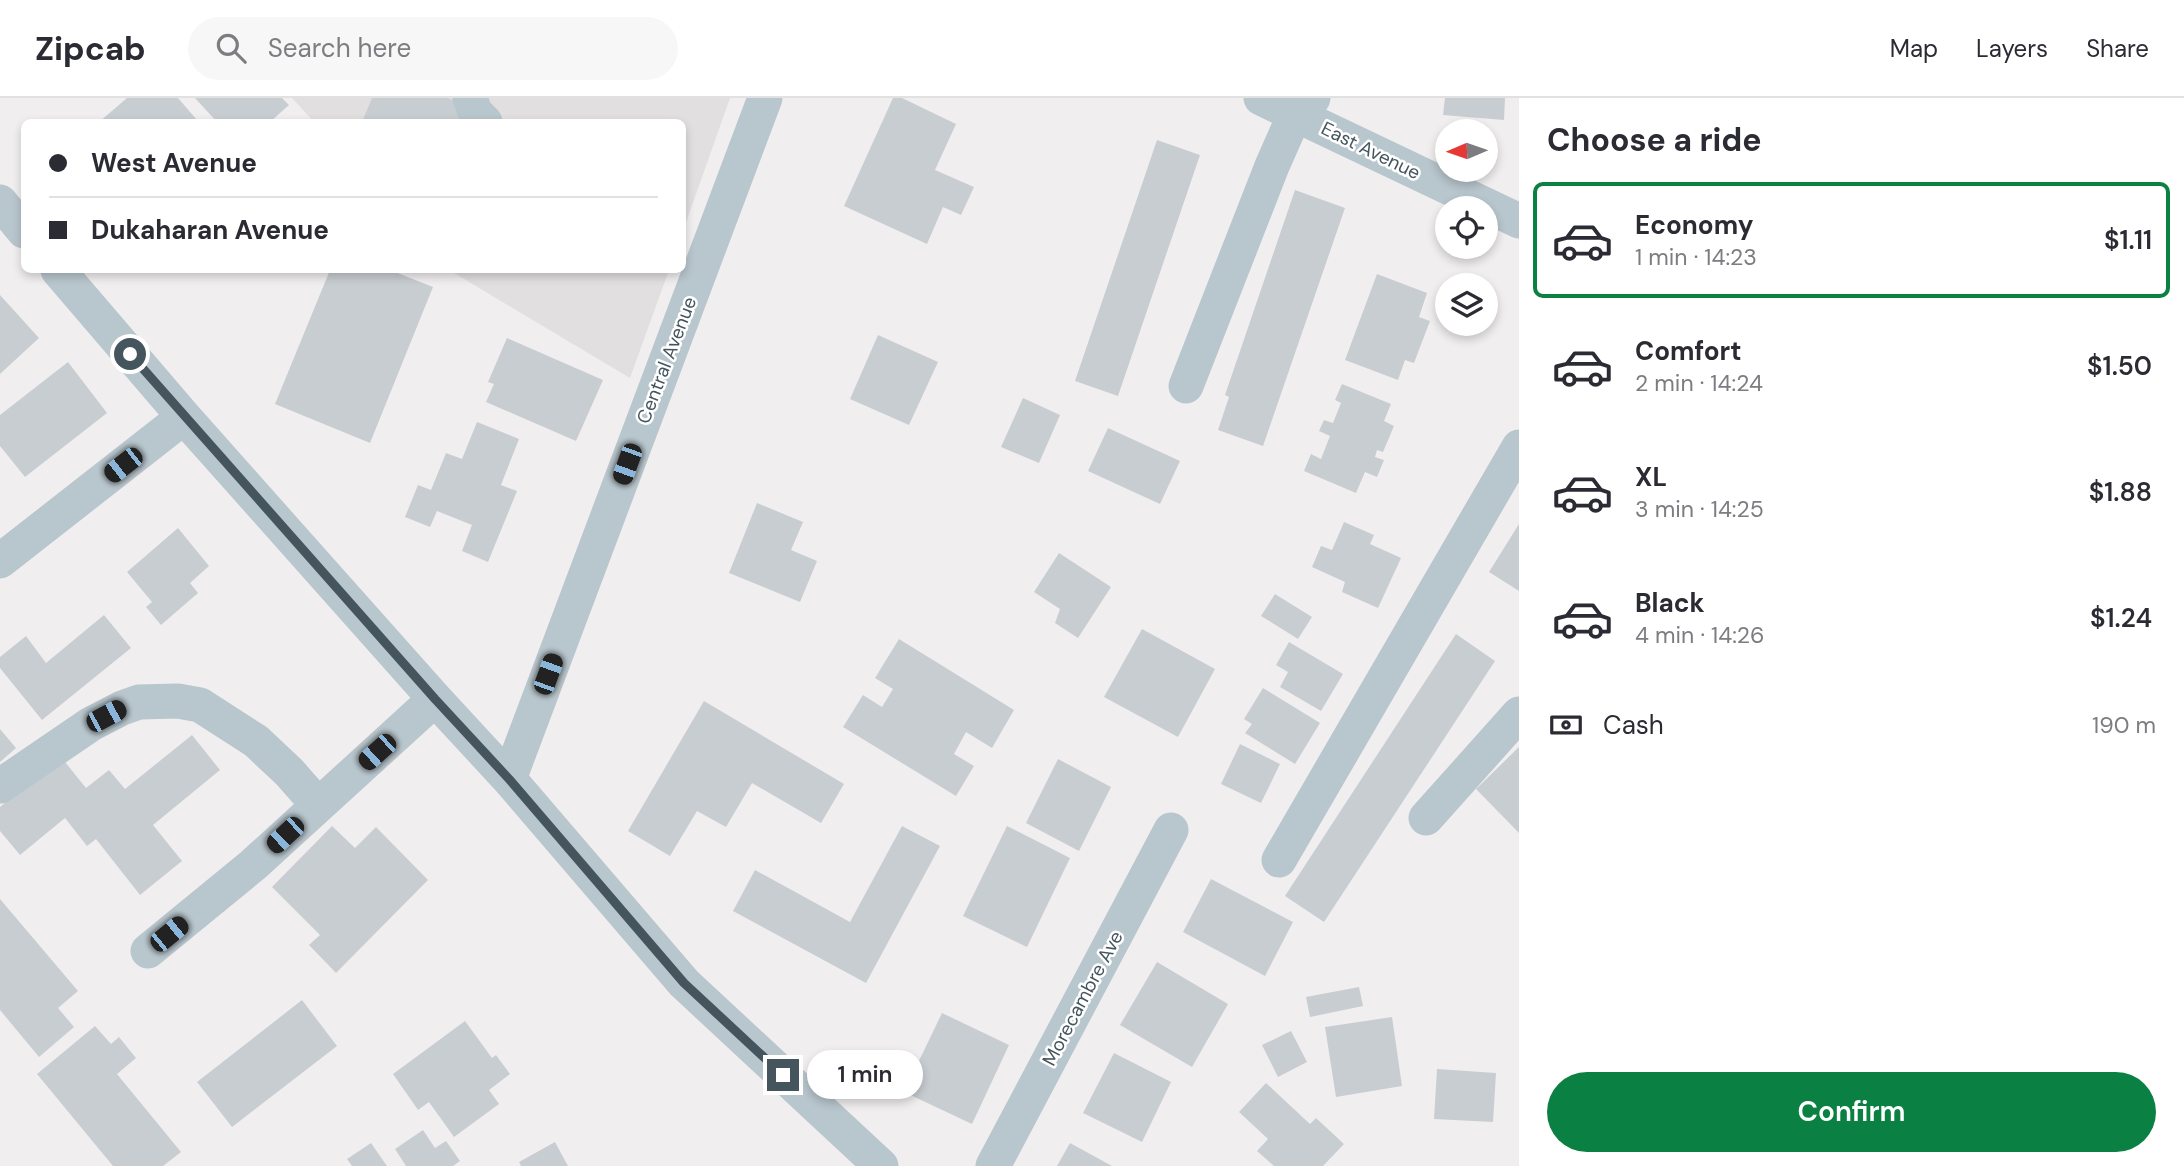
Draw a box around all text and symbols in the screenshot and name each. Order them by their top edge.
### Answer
search box [188,17,678,80]
text: Zipcab [35,27,146,70]
icon: search [212,29,250,67]
text: Search here [268,31,411,65]
text: Map [1890,33,1938,64]
text: Layers [1976,33,2048,64]
text: Share [2086,33,2149,64]
street label: East Avenue [1317,116,1424,185]
north arrow [1435,119,1498,182]
map controls [1435,119,1498,336]
text: Choose a ride [1547,119,1762,161]
text: West Avenue [91,146,257,180]
button: locate [1435,196,1498,259]
text: Economy [1635,208,1753,242]
icon: car [1551,209,1614,272]
text: Dukaharan Avenue [91,213,329,247]
text: $1.11 [2104,223,2152,257]
text: 1 min · 14:23 [1635,242,1757,272]
button: layers [1435,273,1498,336]
street label: Central Avenue [631,293,702,427]
text: Comfort [1635,334,1741,368]
icon: car [1551,335,1614,398]
route start [114,338,146,370]
text: $1.50 [2087,349,2152,383]
text: 2 min · 14:24 [1635,368,1763,398]
car [610,441,645,487]
car [100,444,147,486]
text: XL [1635,460,1667,494]
icon: car [1551,461,1614,524]
text: $1.88 [2089,475,2152,509]
text: 3 min · 14:25 [1635,494,1764,524]
text: Black [1635,586,1705,620]
icon: car [1551,587,1614,650]
text: $1.24 [2090,601,2152,635]
text: 4 min · 14:26 [1635,620,1765,650]
car [531,651,566,697]
car [83,697,130,735]
icon: cash [1547,706,1585,744]
text: Cash [1603,708,1664,742]
text: 190 m [2092,710,2156,740]
car [355,730,400,774]
car [263,813,308,857]
car [147,913,192,955]
street label: Morecambre Ave [1036,926,1129,1070]
callout: 1 min [808,1051,923,1100]
route end [767,1059,799,1091]
text: 1 min [838,1059,892,1089]
button: Confirm [1547,1072,2156,1152]

